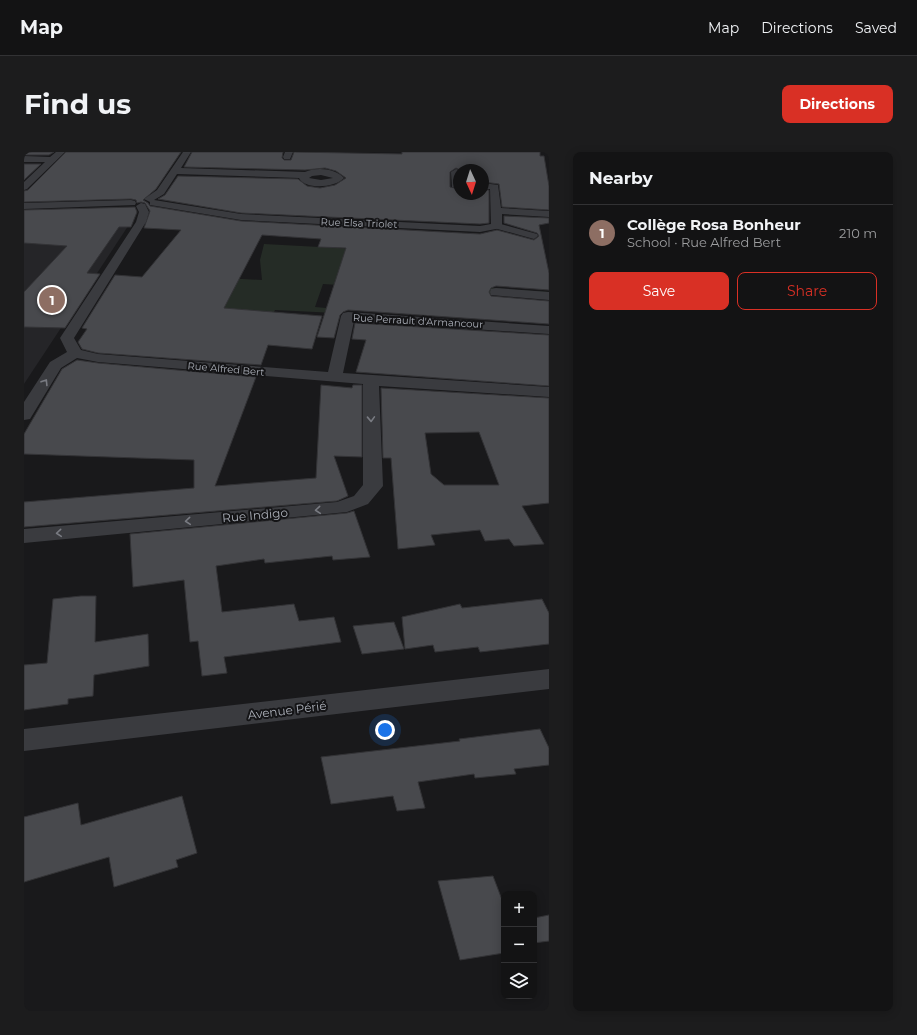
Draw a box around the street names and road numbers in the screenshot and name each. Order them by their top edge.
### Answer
street label: Rue Elsa Triolet [320,215,398,231]
street label: Rue Perrault d'Armancour [353,311,483,331]
street label: Rue Alfred Bert [187,359,265,379]
street label: Rue Indigo [221,505,289,525]
street label: Avenue Périé [247,698,327,722]

